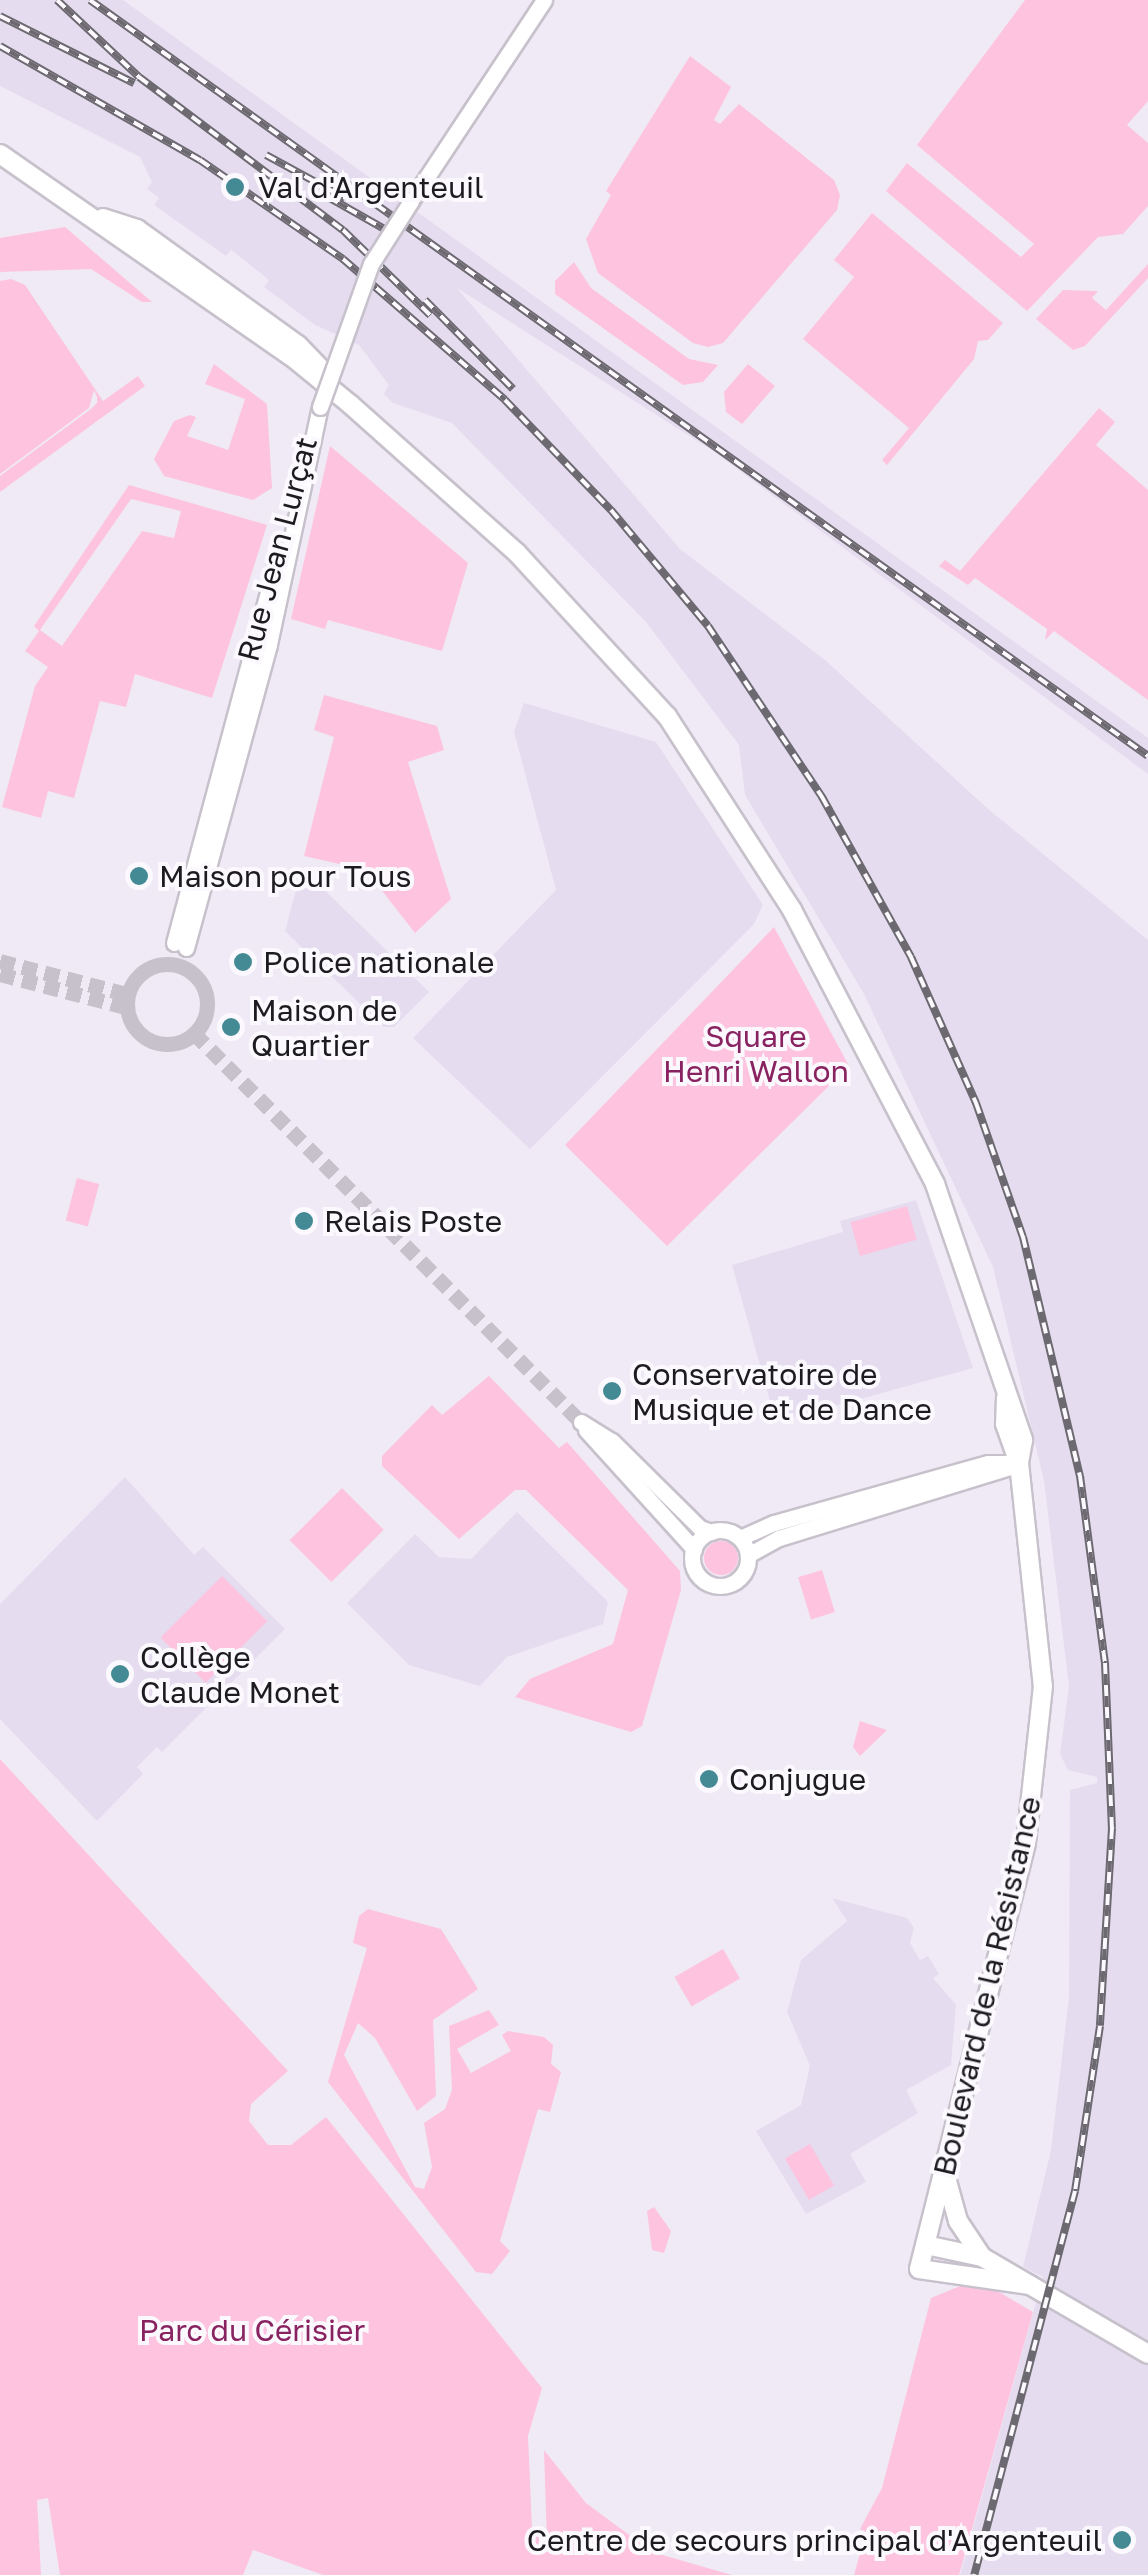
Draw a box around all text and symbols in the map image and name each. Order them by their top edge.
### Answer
place label: Val d'Argenteuil [258,169,484,205]
marker: Val d'Argenteuil [222,174,248,200]
street label: Rue Jean Lurçat [230,433,324,665]
place label: Maison pour Tous [159,858,411,894]
marker: Maison pour Tous [128,865,150,887]
place label: Police nationale [263,944,494,980]
marker: Police nationale [232,951,254,973]
place label: Maison de Quartier [251,992,397,1062]
marker: Maison de Quartier [220,1016,242,1038]
park label: Square Henri Wallon [663,1018,849,1088]
place label: Relais Poste [324,1203,502,1239]
marker: Relais Poste [293,1210,315,1232]
place label: Conservatoire de Musique et de Dance [632,1356,932,1426]
marker: Conservatoire de Musique et de Dance [601,1380,623,1402]
place label: Collège Claude Monet [140,1639,340,1710]
marker: Collège Claude Monet [109,1663,131,1685]
place label: Conjugue [729,1761,866,1797]
marker: Conjugue [698,1768,720,1790]
street label: Boulevard de la Résistance [926,1793,1048,2179]
park label: Parc du Cérisier [139,2312,365,2348]
place label: Centre de secours principal d'Argenteuil [527,2522,1102,2558]
marker: Centre de secours principal d'Argenteuil [1111,2529,1133,2551]

